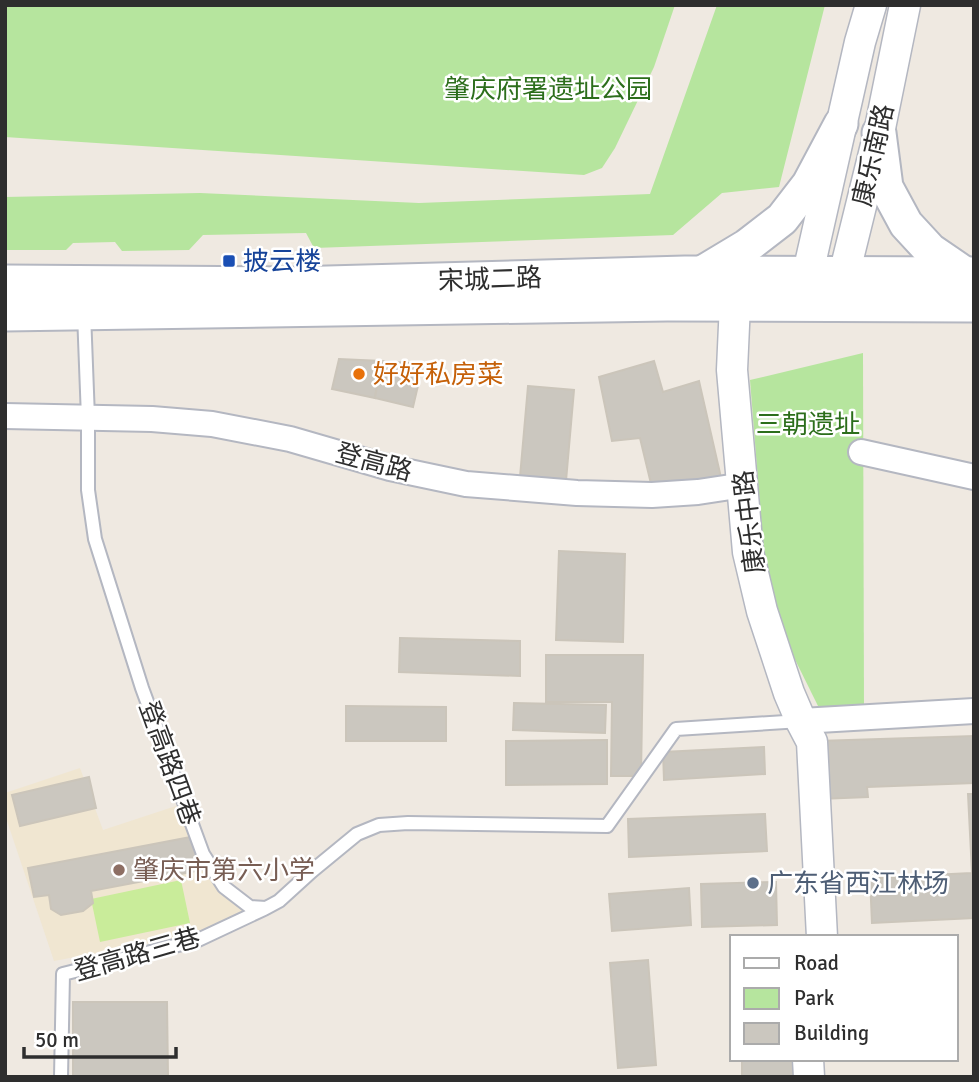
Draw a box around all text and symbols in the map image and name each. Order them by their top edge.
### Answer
park label: 肇庆府署遗址公园 [444,74,652,106]
street label: 康乐南路 [847,101,901,209]
place label: 披云楼 [243,246,321,278]
marker: 披云楼 [221,253,237,269]
street label: 宋城二路 [438,262,543,298]
place label: 好好私房菜 [373,359,503,391]
marker: 好好私房菜 [351,366,367,382]
park label: 三朝遗址 [756,409,860,441]
street label: 登高路 [332,437,416,489]
street label: 康乐中路 [728,468,772,575]
street label: 登高路四巷 [132,697,206,830]
place label: 肇庆市第六小学 [133,855,315,887]
marker: 肇庆市第六小学 [111,862,127,878]
place label: 广东省西江林场 [767,868,949,900]
marker: 广东省西江林场 [745,875,761,891]
street label: 登高路三巷 [70,922,204,988]
legend [730,935,958,1061]
text: Road [794,950,839,976]
text: Park [794,985,835,1011]
scale bar [24,1016,177,1060]
text: Building [794,1020,869,1046]
text: 50 m [35,1027,79,1053]

